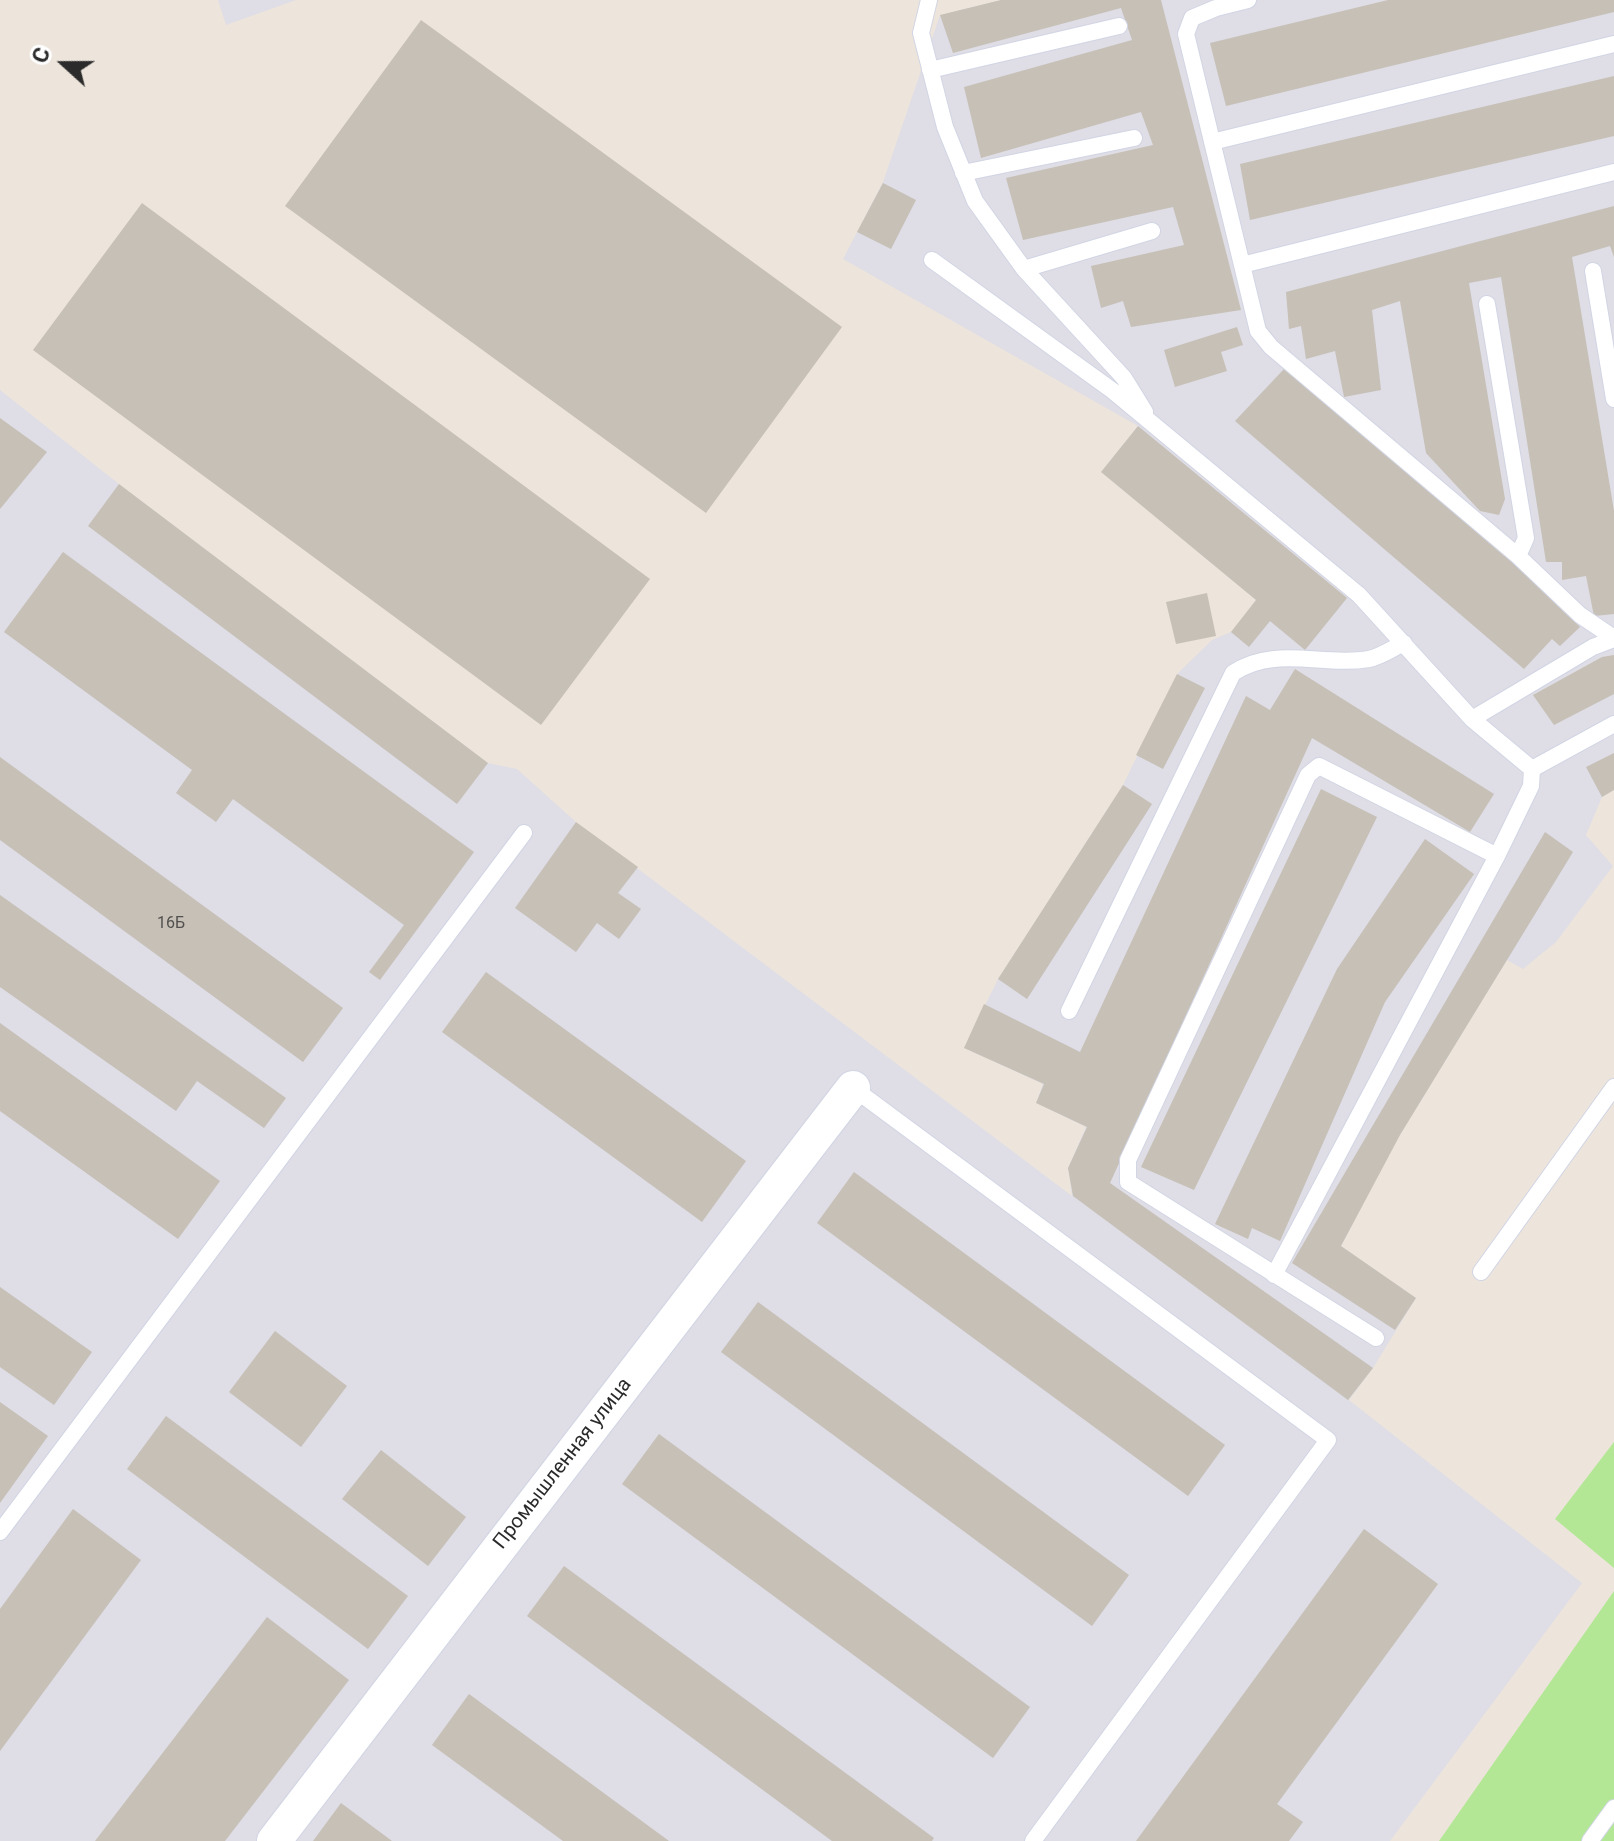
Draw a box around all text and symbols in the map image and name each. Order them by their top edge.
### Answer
north arrow [24,24,104,104]
text: С [27,44,55,66]
house number: 16Б [157,914,185,934]
street label: Промышленная улица [489,1374,637,1554]

